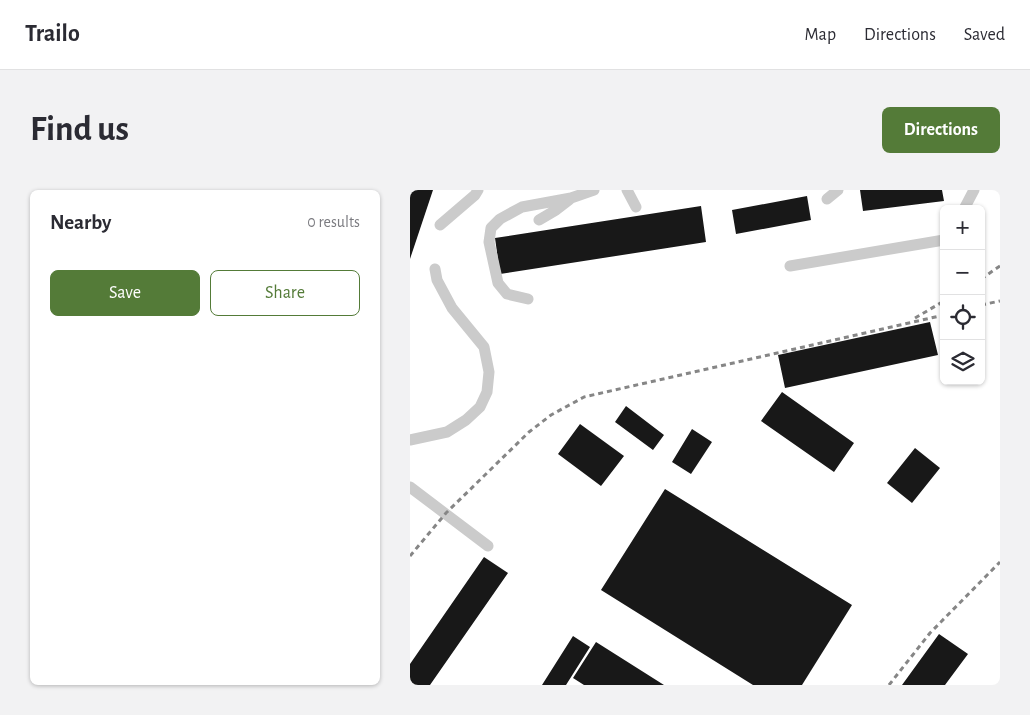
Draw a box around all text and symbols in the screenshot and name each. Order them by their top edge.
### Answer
text: Trailo [25,22,80,46]
text: Map [805,26,836,44]
text: Directions [864,26,936,44]
text: Saved [964,26,1005,44]
button: Directions [882,107,1000,153]
text: Find us [30,112,129,147]
map controls [940,205,985,385]
button: + [940,205,985,250]
text: Nearby [50,212,111,233]
text: 0 results [307,214,360,230]
button: − [940,250,985,295]
button: Save [50,270,200,316]
button: Share [210,270,360,316]
button: locate [940,295,985,340]
button: layers [940,340,985,385]

